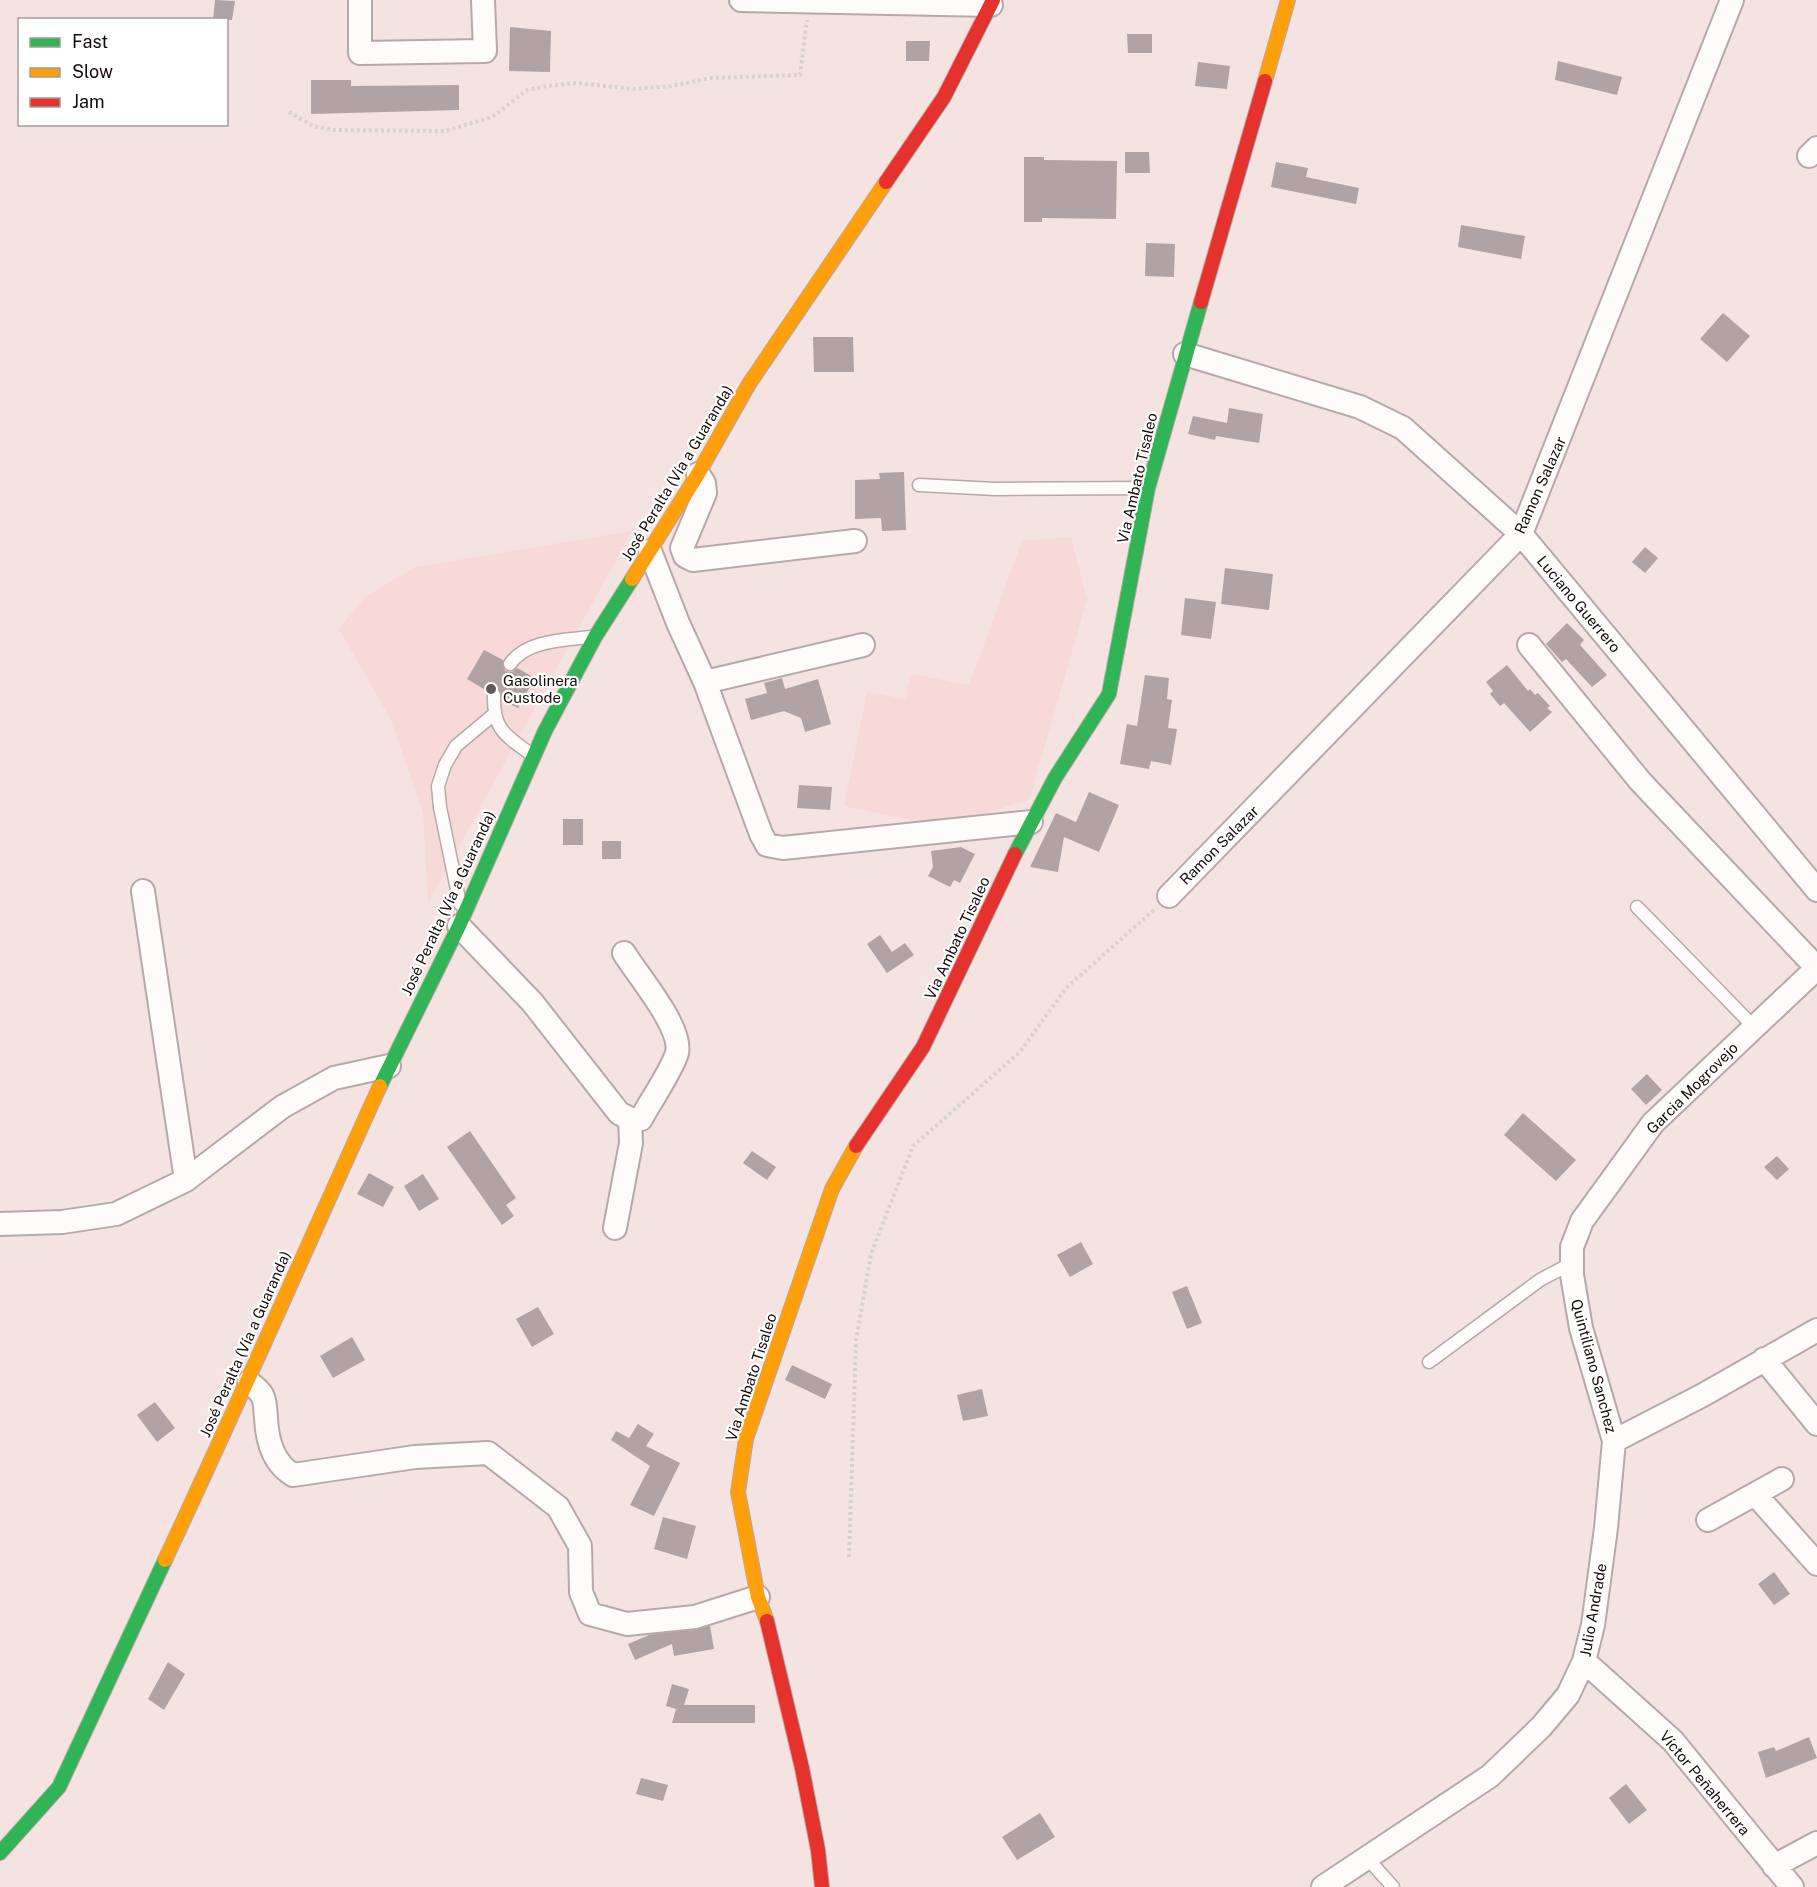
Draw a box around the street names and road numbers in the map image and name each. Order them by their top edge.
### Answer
street label: José Peralta (Vía a Guaranda) [618,382,736,564]
street label: Via Ambato Tisaleo [1114,411,1160,545]
street label: Ramon Salazar [1511,434,1569,536]
street label: Luciano Guerrero [1534,552,1624,656]
street label: Ramon Salazar [1176,802,1262,888]
street label: José Peralta (Vía a Guaranda) [398,808,498,998]
street label: Via Ambato Tisaleo [921,874,993,1002]
street label: Garcia Mogrovejo [1643,1039,1741,1137]
street label: José Peralta (Vía a Guaranda) [196,1248,294,1440]
street label: Quintiliano Sanchez [1568,1297,1620,1435]
street label: Via Ambato Tisaleo [722,1311,780,1443]
street label: Julio Andrade [1576,1562,1610,1658]
street label: Víctor Peñaherrera [1656,1727,1754,1839]

